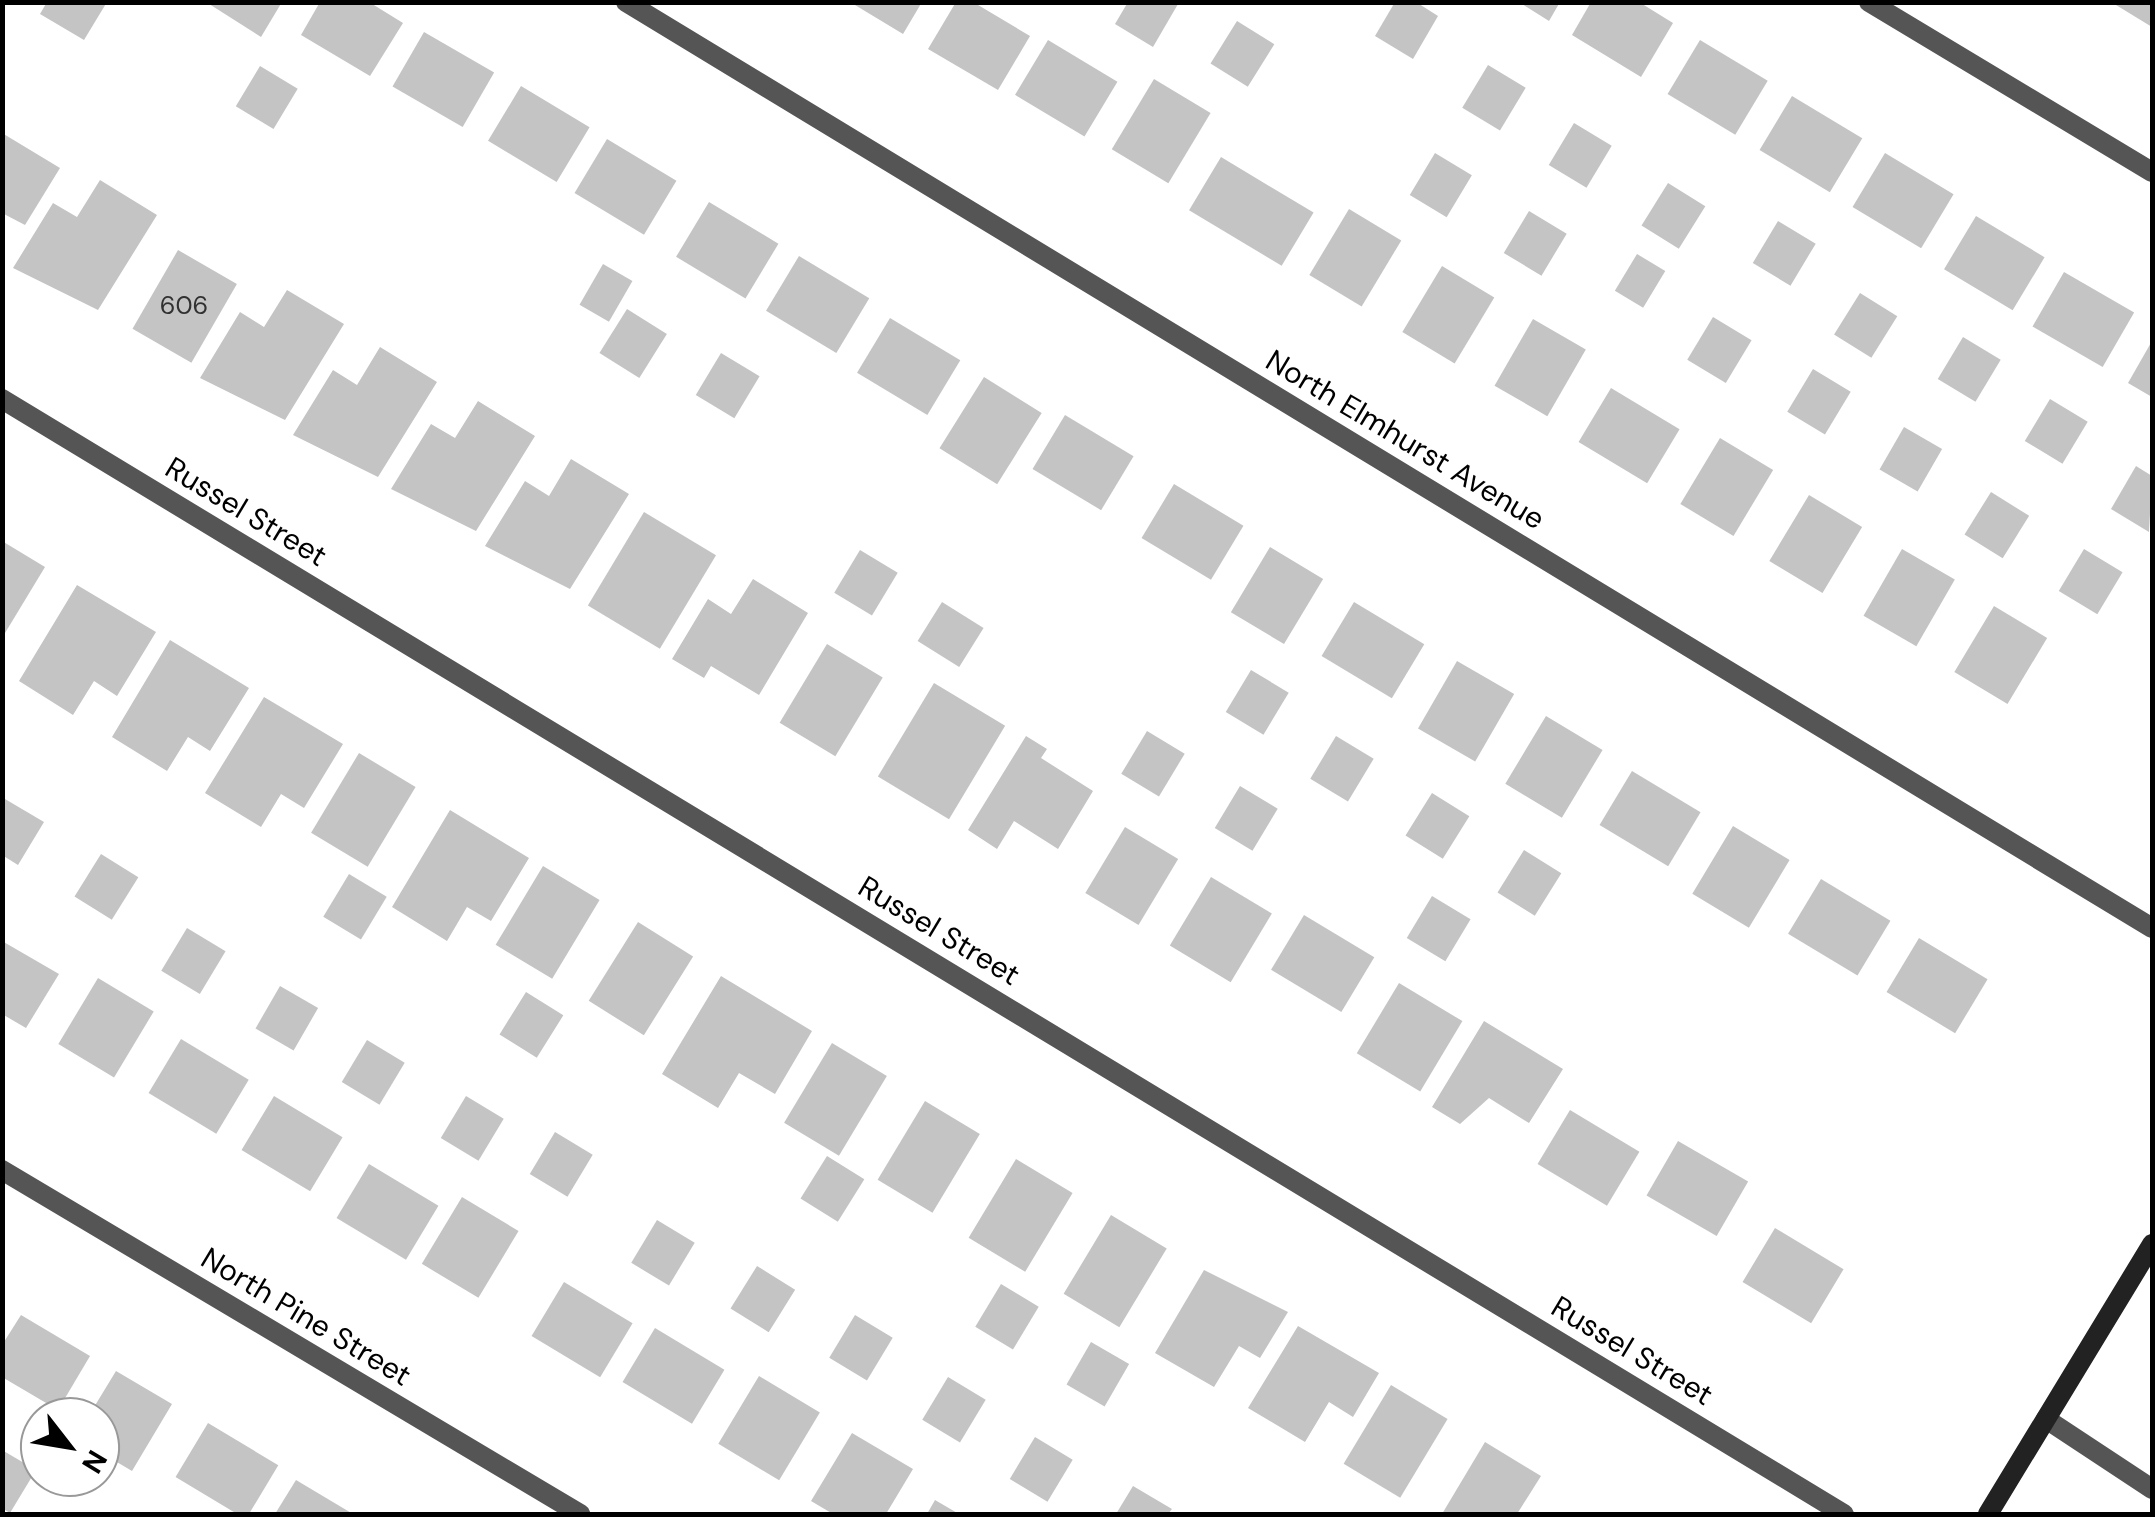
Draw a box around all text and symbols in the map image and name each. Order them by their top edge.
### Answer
house number: 606 [160,291,208,321]
street label: North Elmhurst Avenue [1259,343,1551,537]
street label: Russel Street [159,450,333,574]
street label: Russel Street [852,869,1026,993]
street label: North Pine Street [195,1240,417,1394]
street label: Russel Street [1545,1289,1719,1413]
north arrow [20,1397,120,1497]
text: N [73,1443,116,1480]

